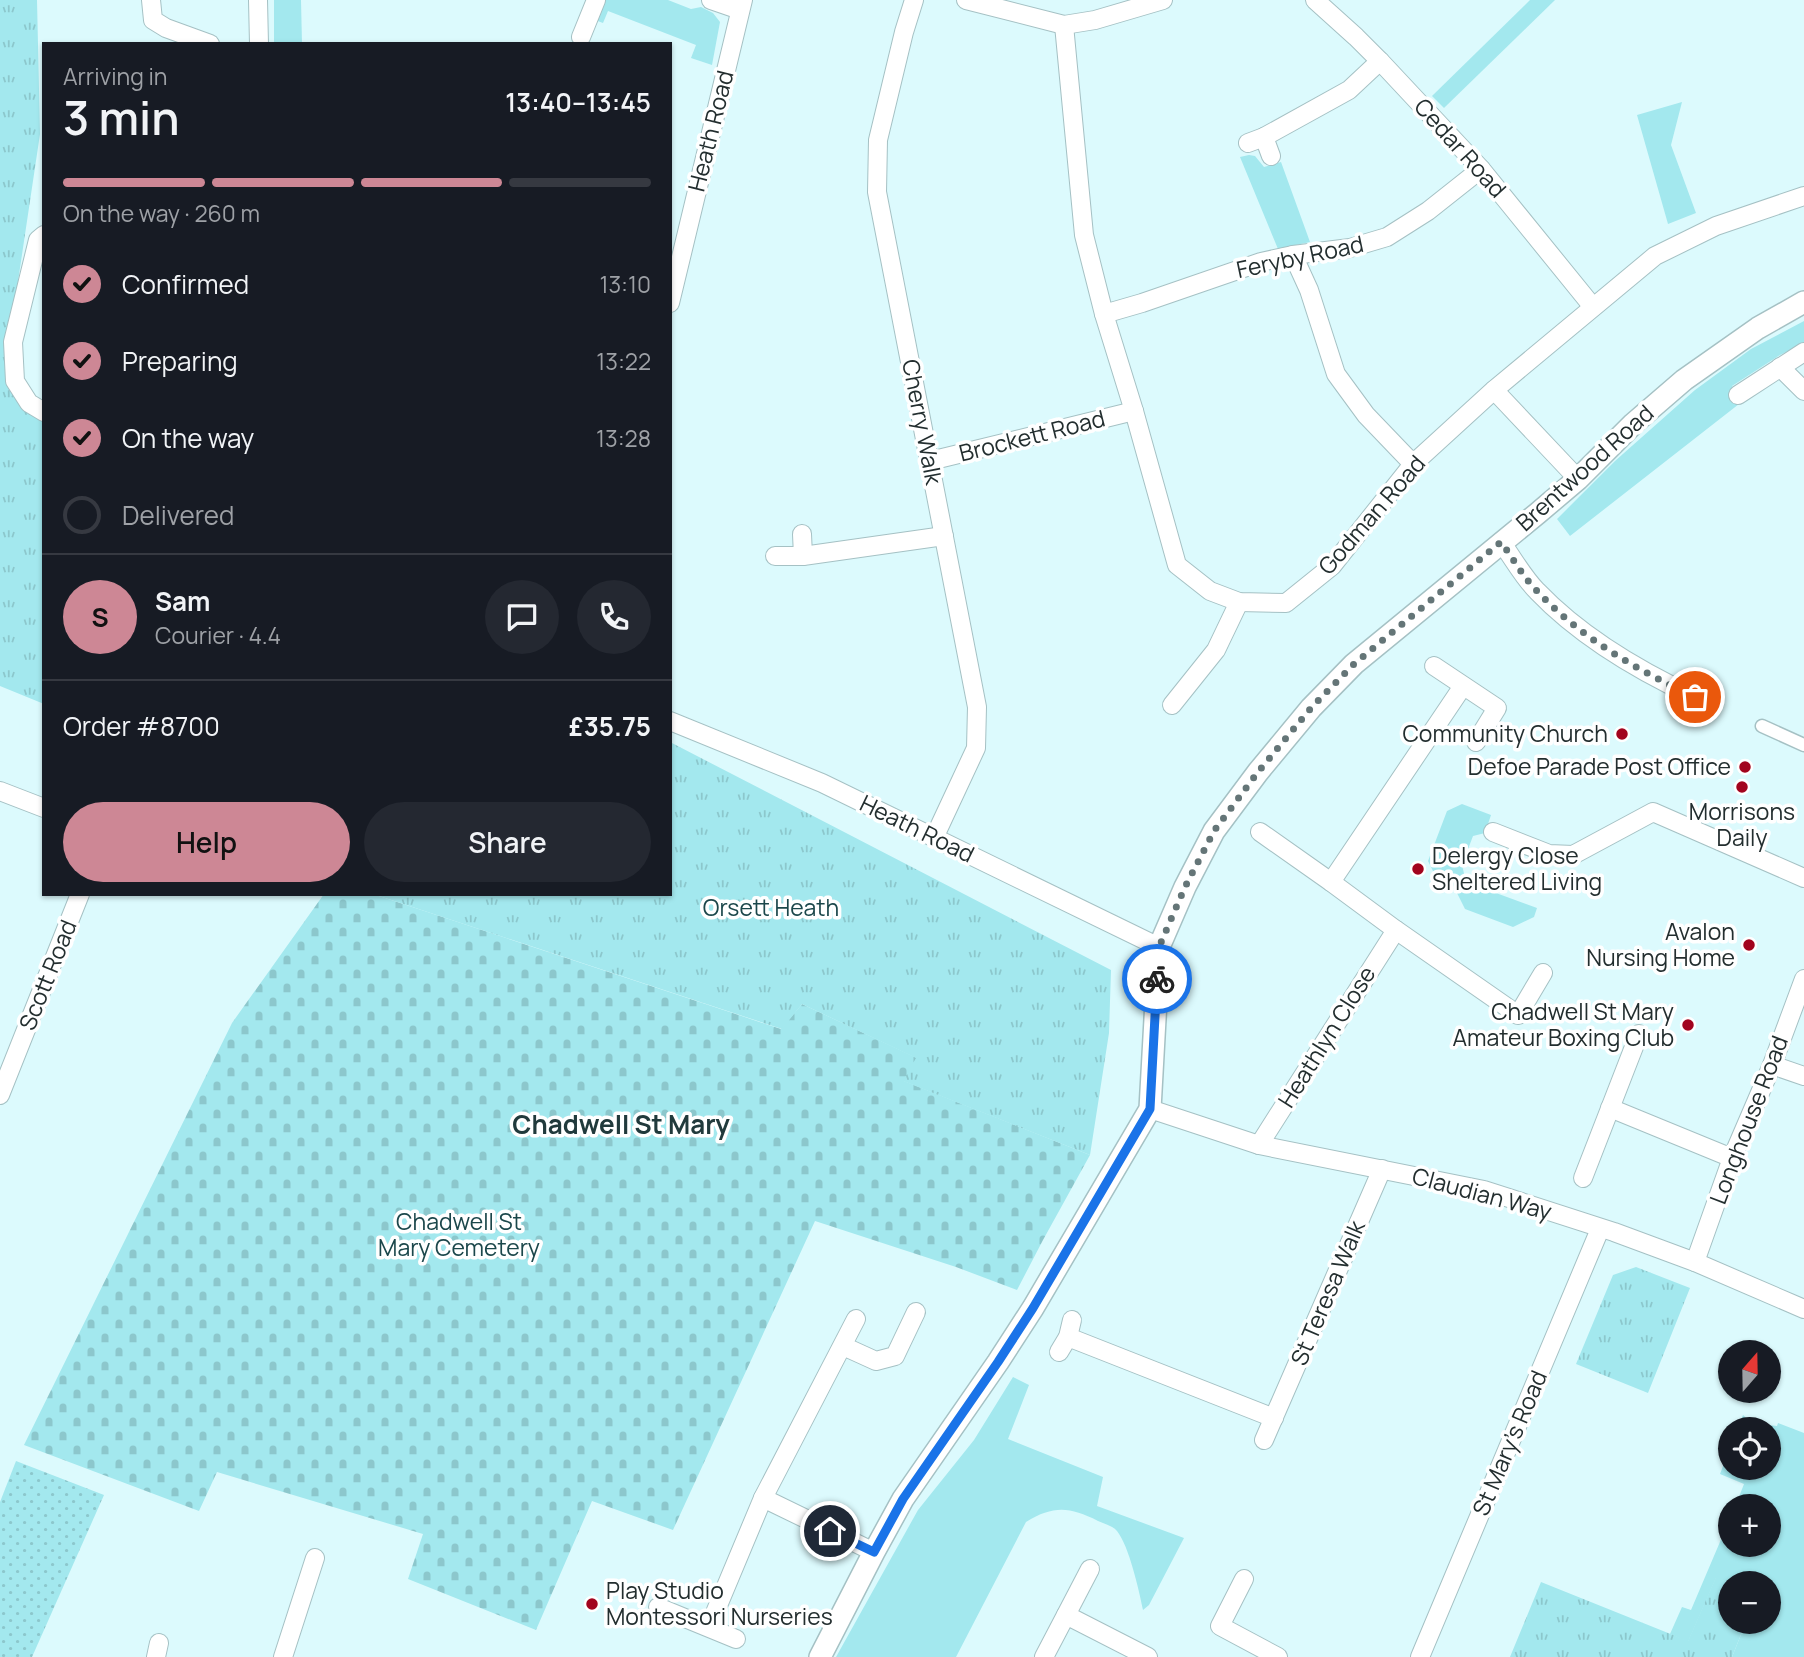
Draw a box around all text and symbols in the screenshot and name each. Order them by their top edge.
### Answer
text: Arriving in [63,60,168,92]
street label: Heath Road [680,67,741,195]
text: 13:40–13:45 [505,84,651,120]
text: 3 min [63,86,180,149]
street label: Cedar Road [1407,91,1514,204]
text: On the way · 260 m [63,197,260,229]
street label: Feryby Road [1233,227,1366,285]
icon: check [63,265,101,303]
text: Confirmed [122,266,249,302]
text: 13:10 [599,268,651,300]
icon: check [63,342,101,380]
text: Preparing [122,343,238,379]
text: 13:22 [596,345,651,377]
street label: Cherry Walk [895,357,951,488]
street label: Brentwood Road [1508,397,1660,538]
street label: Brockett Road [955,401,1108,469]
icon: check [63,419,101,457]
text: On the way [122,420,254,456]
text: 13:28 [596,422,651,454]
street label: Godman Road [1310,448,1432,581]
text: Delivered [122,497,234,533]
button: chat [485,580,559,654]
button: phone [577,580,651,654]
text: Sam [155,583,210,619]
text: S [91,599,109,635]
text: Courier · 4.4 [155,619,281,651]
pin [1665,667,1725,727]
icon: bag [1676,678,1714,716]
text: Order #8700 [63,708,220,744]
text: £35.75 [569,708,651,744]
place label: Community Church [1402,717,1608,749]
marker: Community Church [1614,726,1630,742]
place label: Defoe Parade Post Office [1468,750,1731,782]
marker: Defoe Parade Post Office [1737,759,1753,775]
marker: Morrisons Daily [1734,779,1750,795]
street label: Heath Road [855,787,980,870]
place label: Morrisons Daily [1689,795,1795,853]
button: Help [63,802,350,882]
button: Share [364,802,651,882]
place label: Delergy Close Sheltered Living [1432,839,1602,897]
marker: Delergy Close Sheltered Living [1410,861,1426,877]
park label: Orsett Heath [703,891,839,923]
street label: Scott Road [10,915,84,1035]
place label: Avalon Nursing Home [1586,915,1735,973]
marker: Avalon Nursing Home [1741,937,1757,953]
courier [1122,944,1192,1014]
icon: bike [1138,960,1176,998]
street label: Heathlyn Close [1270,960,1382,1113]
place label: Chadwell St Mary Amateur Boxing Club [1452,995,1674,1053]
marker: Chadwell St Mary Amateur Boxing Club [1680,1017,1696,1033]
street label: Longhouse Road [1701,1031,1795,1209]
district label: Chadwell St Mary [512,1106,730,1142]
street label: Claudian Way [1409,1159,1555,1227]
park label: Chadwell St Mary Cemetery [378,1205,540,1263]
street label: St Teresa Walk [1282,1215,1372,1370]
north arrow [1718,1340,1782,1404]
map controls [1718,1340,1781,1634]
street label: St Mary's Road [1464,1365,1554,1520]
button: locate [1718,1417,1781,1480]
button: + [1718,1494,1781,1557]
pin [800,1501,860,1561]
icon: home [811,1512,849,1550]
button: − [1718,1571,1781,1634]
place label: Play Studio Montessori Nurseries [606,1574,833,1632]
marker: Play Studio Montessori Nurseries [584,1596,600,1612]

